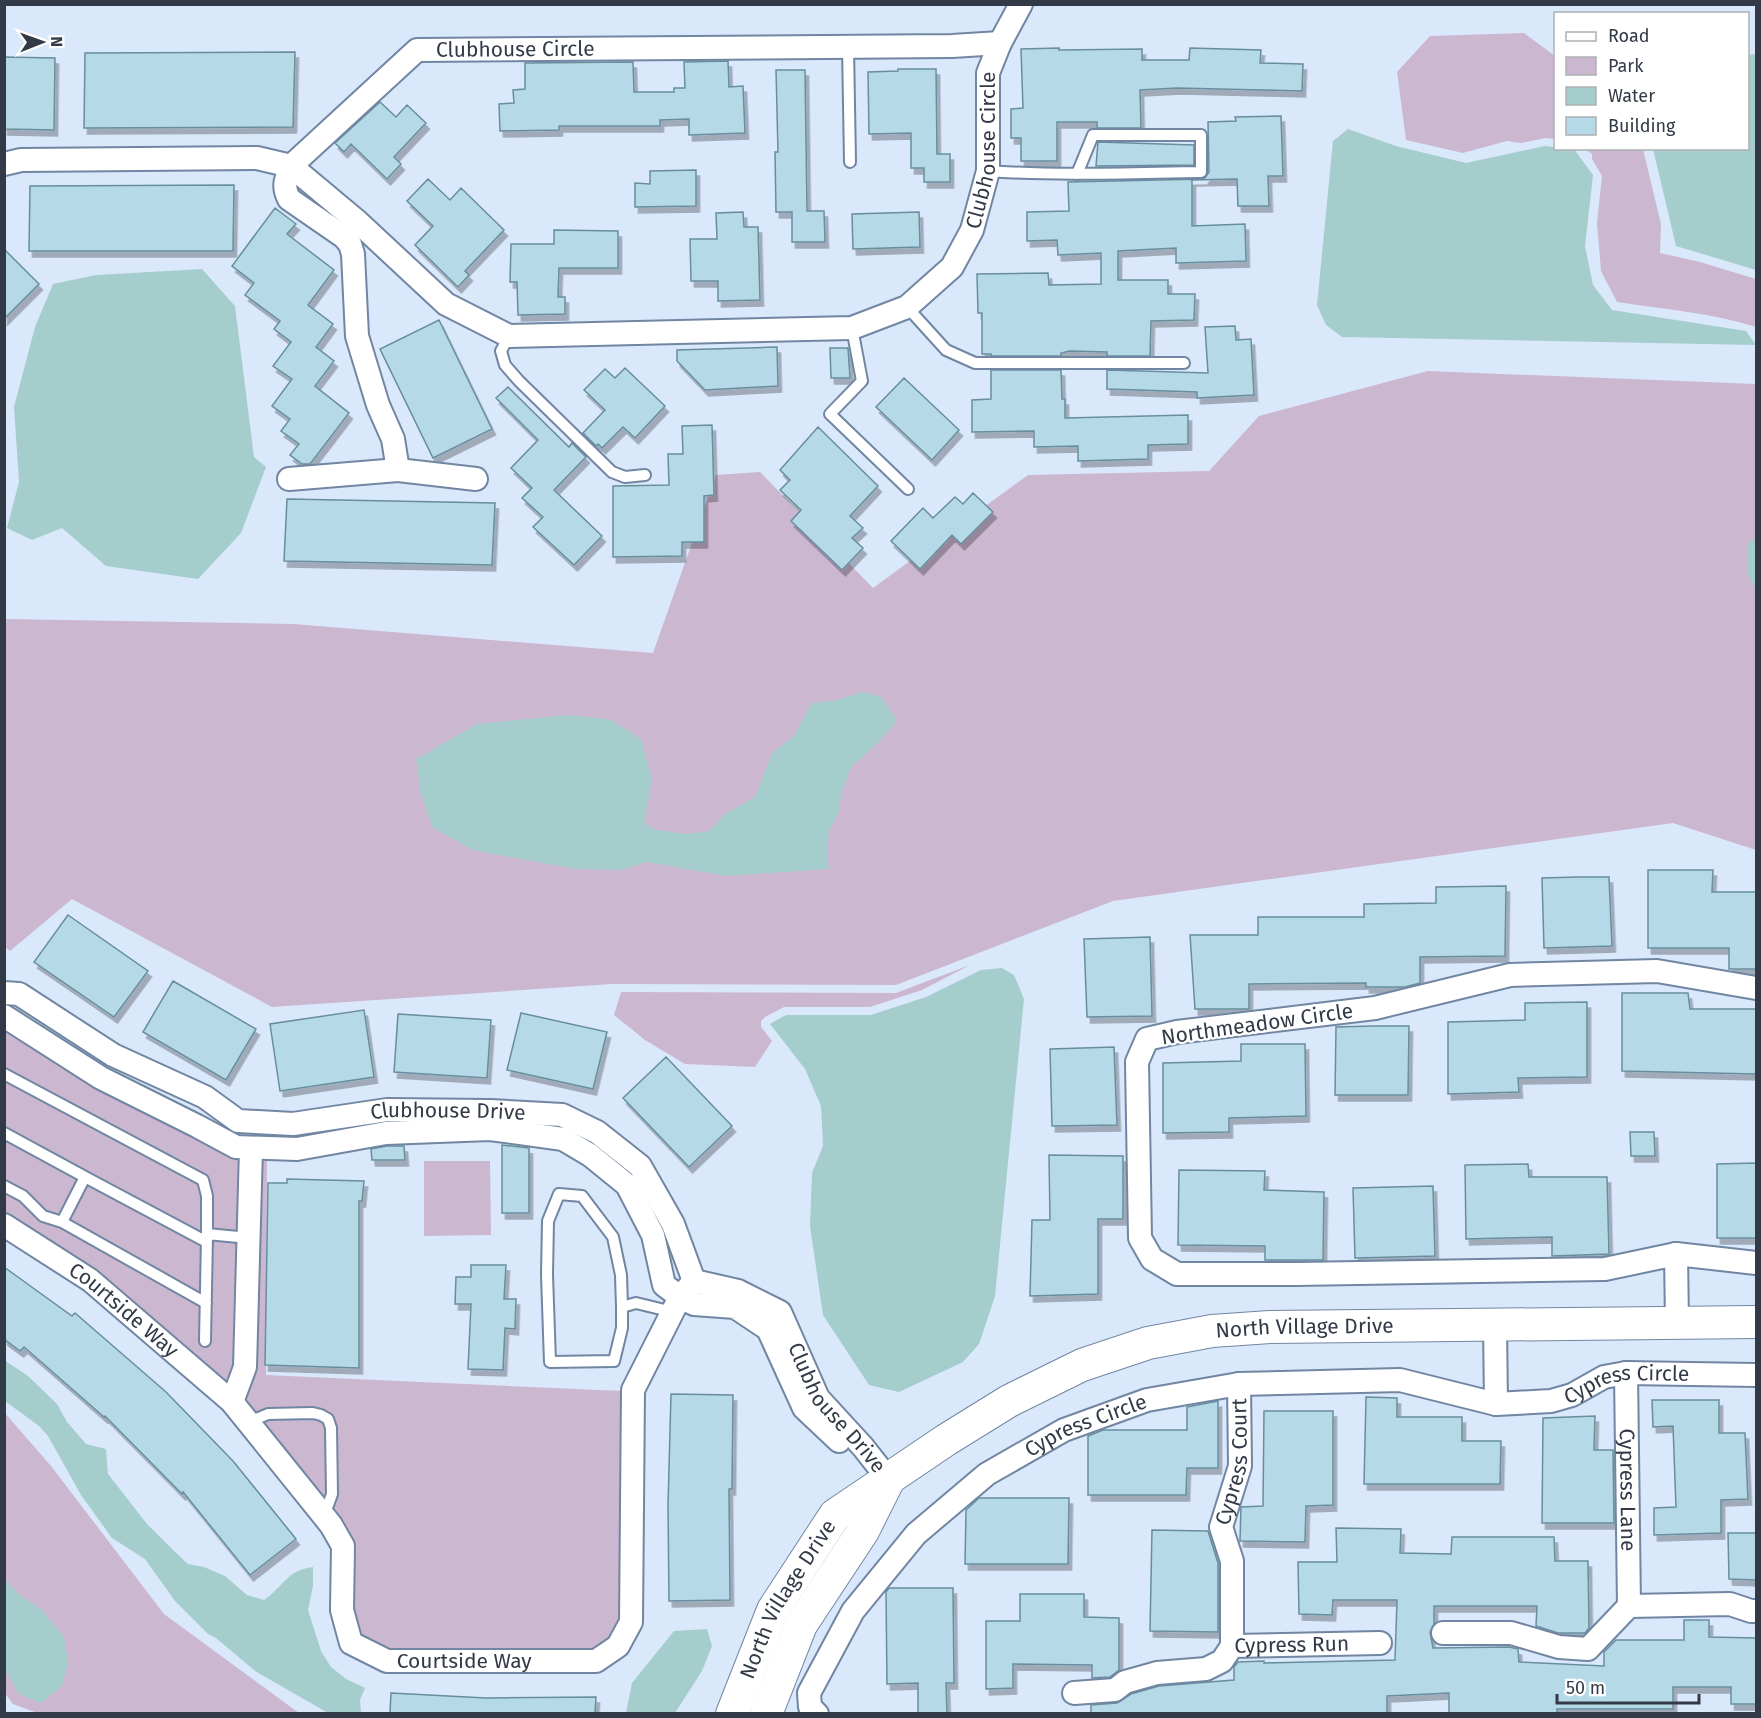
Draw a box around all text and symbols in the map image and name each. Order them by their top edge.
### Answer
north arrow [12,12,72,72]
legend [1554,12,1749,150]
text: Road [1608,25,1650,47]
text: N [47,36,66,47]
street label: Clubhouse Circle [436,36,595,63]
text: Park [1608,55,1644,77]
street label: Clubhouse Circle [960,72,1001,232]
text: Water [1608,85,1655,107]
text: Building [1608,115,1676,137]
street label: Northmeadow Circle [1159,998,1355,1050]
street label: Clubhouse Drive [368,1097,526,1126]
street label: Courtside Way [64,1257,184,1364]
street label: North Village Drive [1215,1313,1394,1344]
street label: Clubhouse Drive [782,1339,892,1478]
street label: Cypress Circle [1561,1360,1690,1410]
street label: Cypress Circle [1020,1388,1150,1463]
street label: Cypress Court [1209,1398,1253,1528]
street label: Cypress Lane [1614,1428,1641,1552]
street label: North Village Drive [734,1515,841,1683]
street label: Cypress Run [1234,1631,1349,1659]
street label: Courtside Way [397,1648,532,1674]
scale bar [1557,1667,1700,1705]
text: 50 m [1566,1677,1605,1699]

